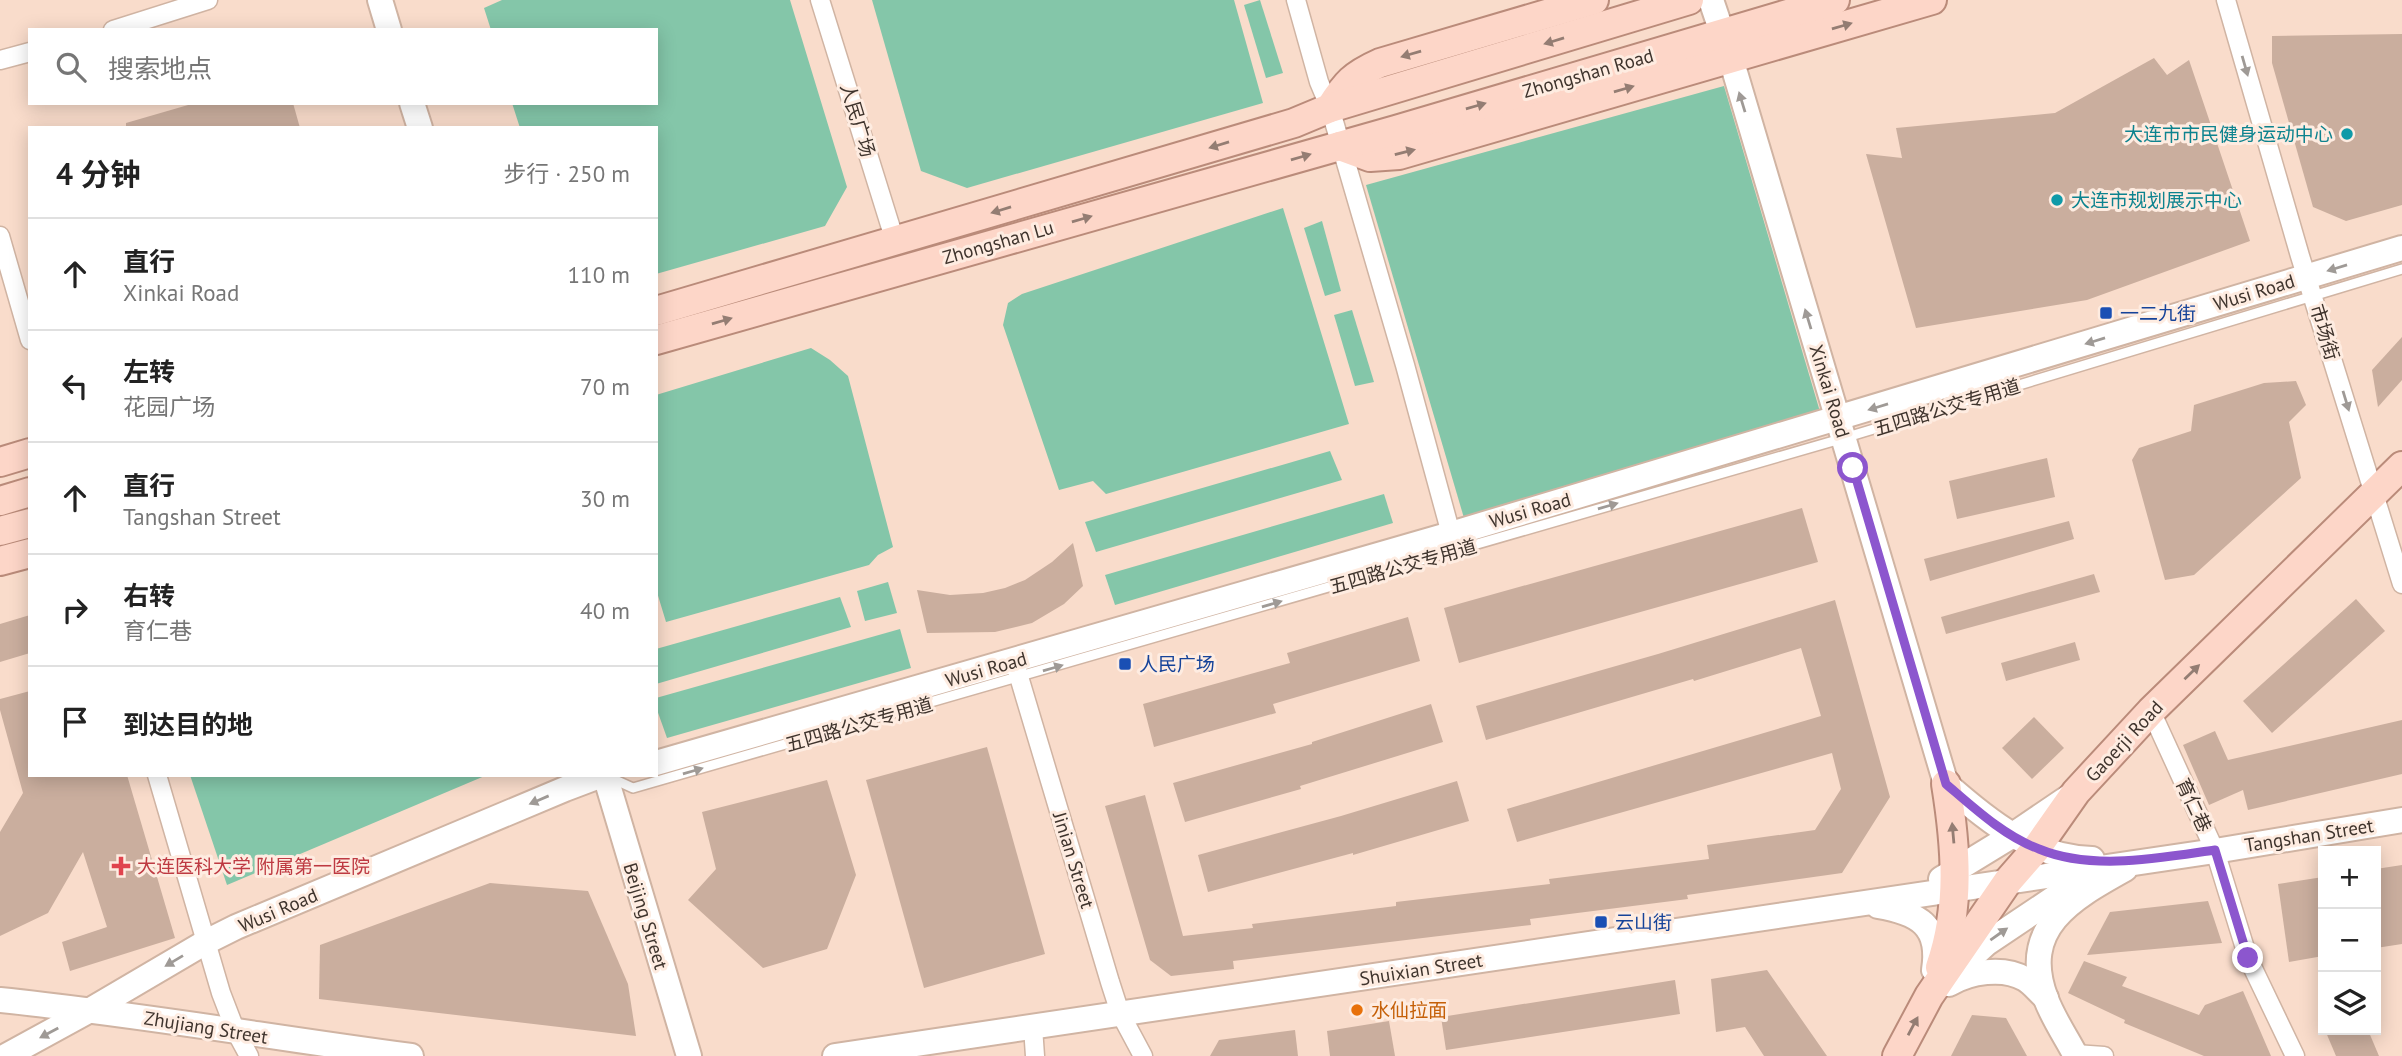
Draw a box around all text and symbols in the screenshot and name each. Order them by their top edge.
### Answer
one-way arrow [1832,21,1853,31]
search box [28,28,658,105]
one-way arrow [1543,36,1564,46]
street label: Zhongshan Road [1520,43,1656,103]
icon: search [52,48,90,86]
one-way arrow [1400,50,1421,60]
text: 搜索地点 [108,52,212,85]
one-way arrow [2240,55,2251,77]
street label: 人民广场 [835,80,881,160]
one-way arrow [1614,83,1635,93]
one-way arrow [1737,91,1747,112]
one-way arrow [1466,101,1487,111]
place label: 大连市市民健身运动中心 [2124,122,2333,146]
marker: 大连市市民健身运动中心 [2339,126,2355,142]
one-way arrow [1208,141,1229,151]
one-way arrow [1395,147,1417,158]
one-way arrow [1291,151,1312,161]
text: 4 分钟 [56,154,141,193]
text: 步行 · 250 m [503,159,630,188]
place label: 大连市规划展示中心 [2071,188,2242,212]
marker: 大连市规划展示中心 [2049,192,2065,208]
one-way arrow [990,205,1011,215]
one-way arrow [1072,213,1093,223]
street label: Zhongshan Lu [940,215,1056,269]
text: 直行 [123,245,175,278]
icon: ahead [56,255,94,293]
text: 110 m [568,260,630,289]
one-way arrow [2326,263,2347,273]
street label: Wusi Road [2211,268,2297,316]
text: Xinkai Road [123,278,239,307]
place label: 一二九街 [2120,301,2196,325]
street label: 市场街 [2305,301,2345,363]
marker: 一二九街 [2098,305,2114,321]
one-way arrow [1803,309,1813,330]
one-way arrow [712,315,733,325]
one-way arrow [2085,336,2106,346]
street label: Xinkai Road [1804,342,1856,440]
text: 左转 [123,355,175,388]
icon: left [56,367,94,405]
text: 70 m [580,372,630,401]
street label: 五四路公交专用道 [1871,373,2023,441]
one-way arrow [2341,390,2351,411]
text: 花园广场 [123,392,215,421]
one-way arrow [1867,402,1888,412]
route start [1837,452,1868,483]
text: 直行 [123,469,175,502]
icon: ahead [56,479,94,517]
text: 30 m [580,484,630,513]
street label: Wusi Road [1487,487,1573,533]
one-way arrow [1598,501,1619,511]
text: Tangshan Street [123,502,281,531]
street label: 五四路公交专用道 [1327,534,1479,598]
text: 右转 [123,579,175,612]
icon: right [56,591,94,629]
text: 40 m [580,596,630,625]
one-way arrow [1261,599,1282,609]
text: 育仁巷 [123,616,192,645]
street label: Wusi Road [943,646,1029,692]
place label: 人民广场 [1139,652,1215,676]
marker: 人民广场 [1117,656,1133,672]
one-way arrow [1043,662,1064,672]
one-way arrow [2183,663,2200,680]
street label: 五四路公交专用道 [783,692,935,756]
street label: Gaoerji Road [2080,695,2168,787]
icon: arrive [56,703,94,741]
text: 到达目的地 [123,708,253,741]
one-way arrow [683,765,705,776]
street label: 育仁巷 [2171,774,2217,836]
one-way arrow [528,794,549,805]
street label: Jinian Street [1048,808,1100,912]
street label: Tangshan Street [2243,813,2376,857]
one-way arrow [1947,822,1958,844]
map controls [2318,846,2381,1035]
button: + [2318,846,2381,909]
place label: 大连医科大学 附属第一医院 [137,854,370,878]
marker: 大连医科大学 附属第一医院 [111,856,131,876]
street label: Beijing Street [618,860,674,973]
street label: Wusi Road [235,883,321,937]
button: − [2318,909,2381,972]
place label: 云山街 [1615,910,1672,934]
marker: 云山街 [1593,914,1609,930]
one-way arrow [1989,928,2009,941]
route end [2232,942,2263,973]
street label: Shuixian Street [1358,947,1485,991]
one-way arrow [165,955,184,967]
button: layers [2318,972,2381,1035]
place label: 水仙拉面 [1371,998,1447,1022]
marker: 水仙拉面 [1349,1002,1365,1018]
street label: Zhujiang Street [143,1005,270,1049]
one-way arrow [1907,1016,1919,1036]
one-way arrow [39,1027,59,1038]

